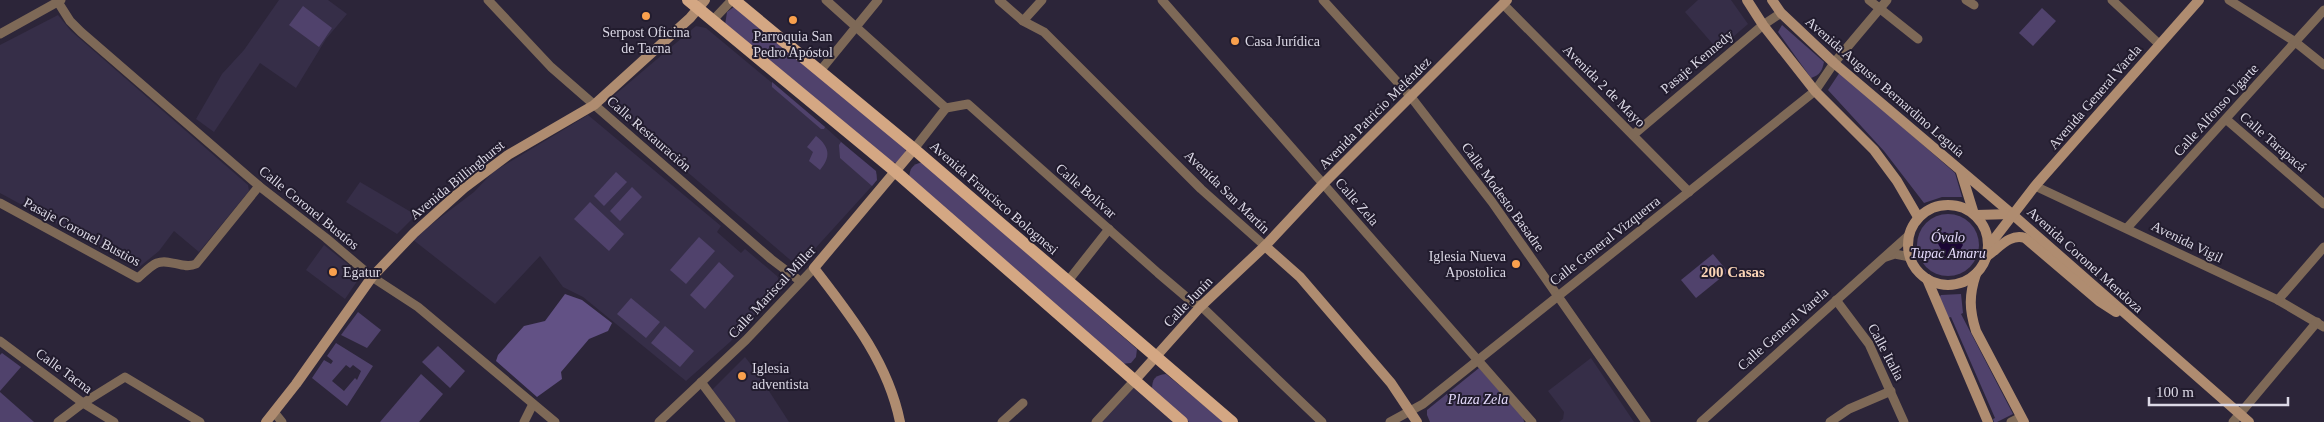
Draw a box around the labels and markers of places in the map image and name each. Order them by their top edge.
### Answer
marker: Serpost Oficina de Tacna [640,10,652,22]
marker: Parroquia San Pedro Apóstol [787,14,799,26]
place label: Serpost Oficina de Tacna [602,25,691,56]
place label: Parroquia San Pedro Apóstol [753,29,833,60]
place label: Casa Jurídica [1245,34,1321,49]
marker: Casa Jurídica [1229,35,1241,47]
place label: Iglesia Nueva Apostolica [1429,249,1507,280]
marker: Iglesia Nueva Apostolica [1510,258,1522,270]
place label: Egatur [343,265,381,280]
marker: Egatur [327,266,339,278]
place label: Iglesia adventista [752,361,810,392]
marker: Iglesia adventista [736,370,748,382]

